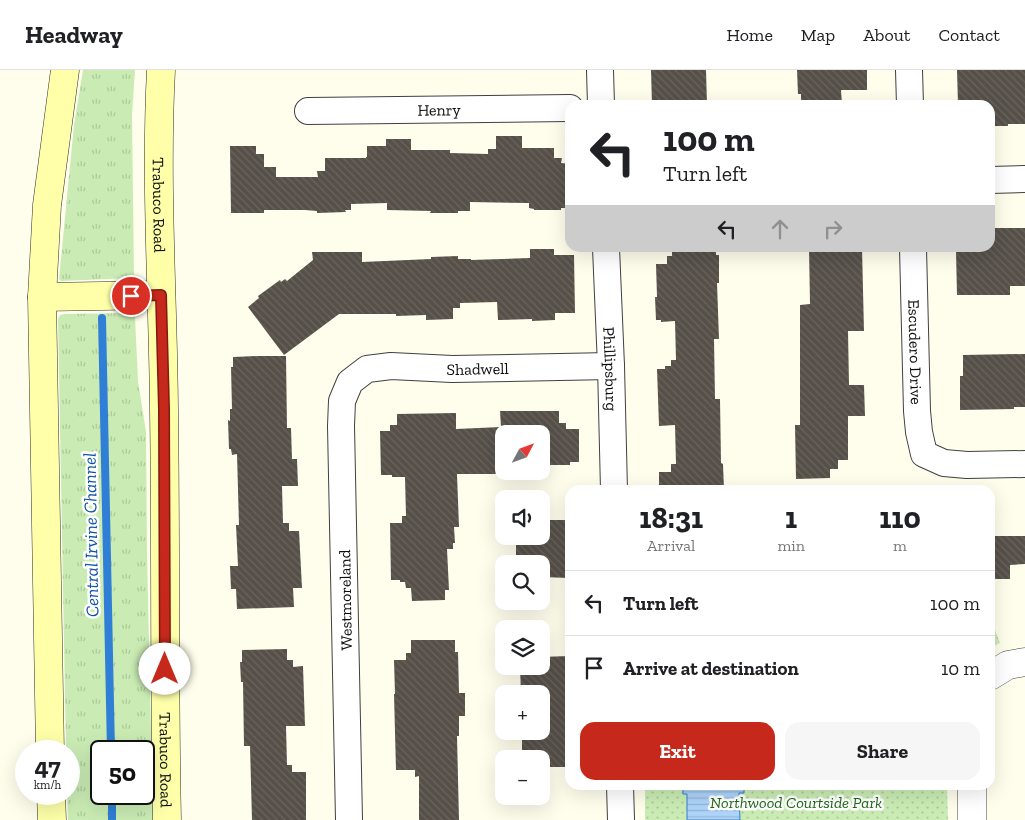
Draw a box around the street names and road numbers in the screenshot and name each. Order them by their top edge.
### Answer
street label: Henry [417,100,462,120]
street label: Trabuco Road [149,157,169,253]
street label: Escudero Drive [904,299,926,405]
street label: Phillipsburg [599,326,621,412]
street label: Shadwell [446,359,509,379]
street label: Westmoreland [335,549,356,651]
street label: Trabuco Road [156,712,176,808]

